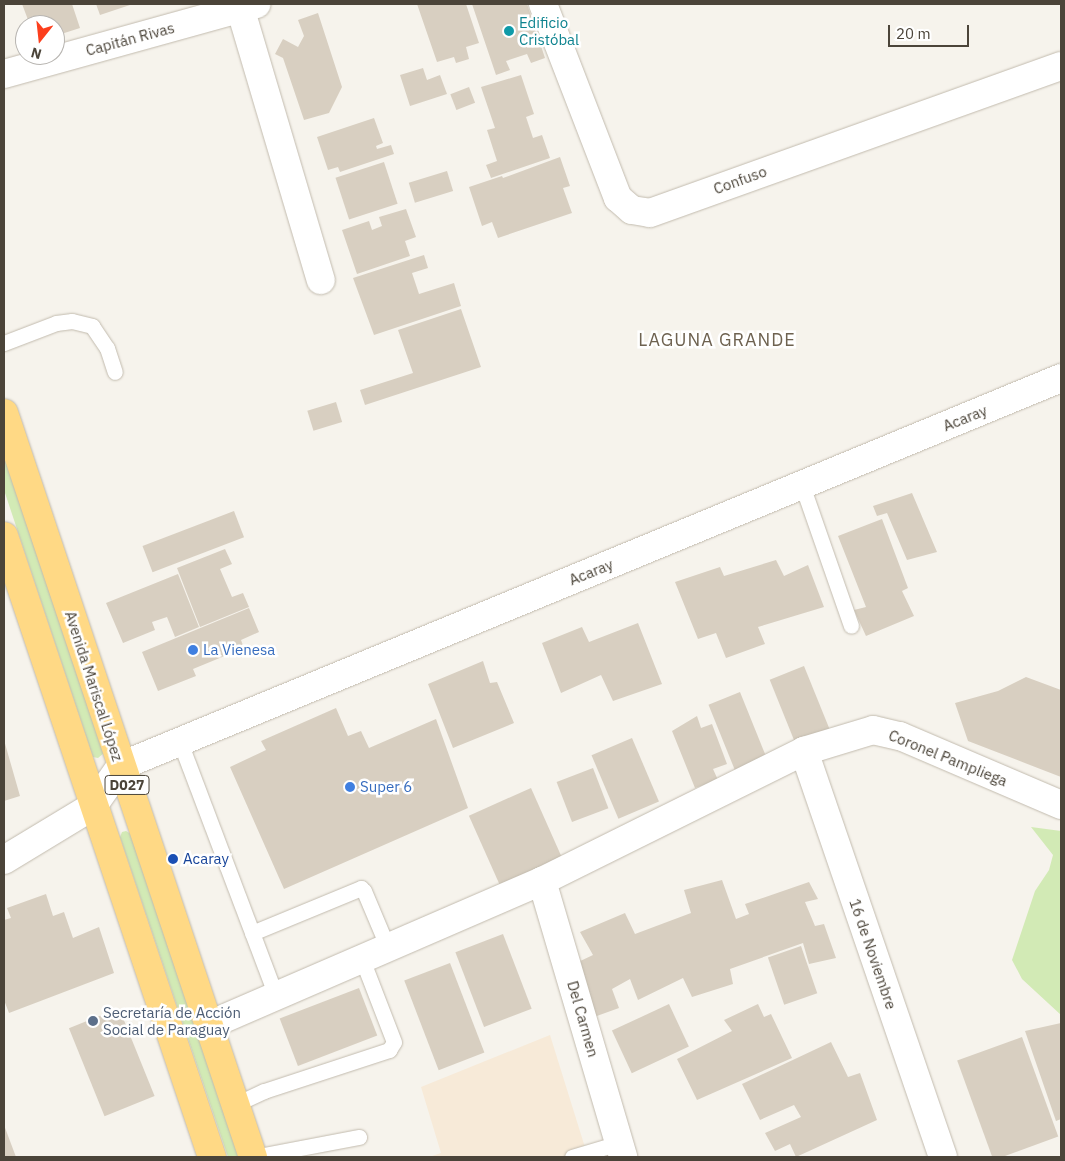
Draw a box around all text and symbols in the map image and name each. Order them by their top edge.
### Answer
place label: Edificio Cristóbal [519,13,579,48]
north arrow [15,15,65,65]
scale bar [890,15,971,47]
street label: Capitán Rivas [84,19,176,59]
text: 20 m [896,24,931,43]
marker: Edificio Cristóbal [503,25,515,37]
text: N [29,43,44,64]
street label: Confuso [711,162,769,198]
district label: LAGUNA GRANDE [637,329,797,351]
street label: Acaray [940,401,990,435]
street label: Acaray [566,555,616,589]
street label: Avenida Mariscal López [61,609,127,763]
place label: La Vienesa [203,641,275,659]
marker: La Vienesa [187,644,199,656]
street label: Coronel Pampliega [886,726,1010,790]
road number: D027 [104,774,150,796]
place label: Super 6 [360,778,412,796]
marker: Super 6 [344,781,356,793]
place label: Acaray [183,850,229,868]
marker: Acaray [167,853,179,865]
street label: 16 de Noviembre [846,896,900,1012]
street label: Del Carmen [564,979,602,1059]
place label: Secretaría de Acción Social de Paraguay [103,1003,241,1038]
marker: Secretaría de Acción Social de Paraguay [87,1015,99,1027]

